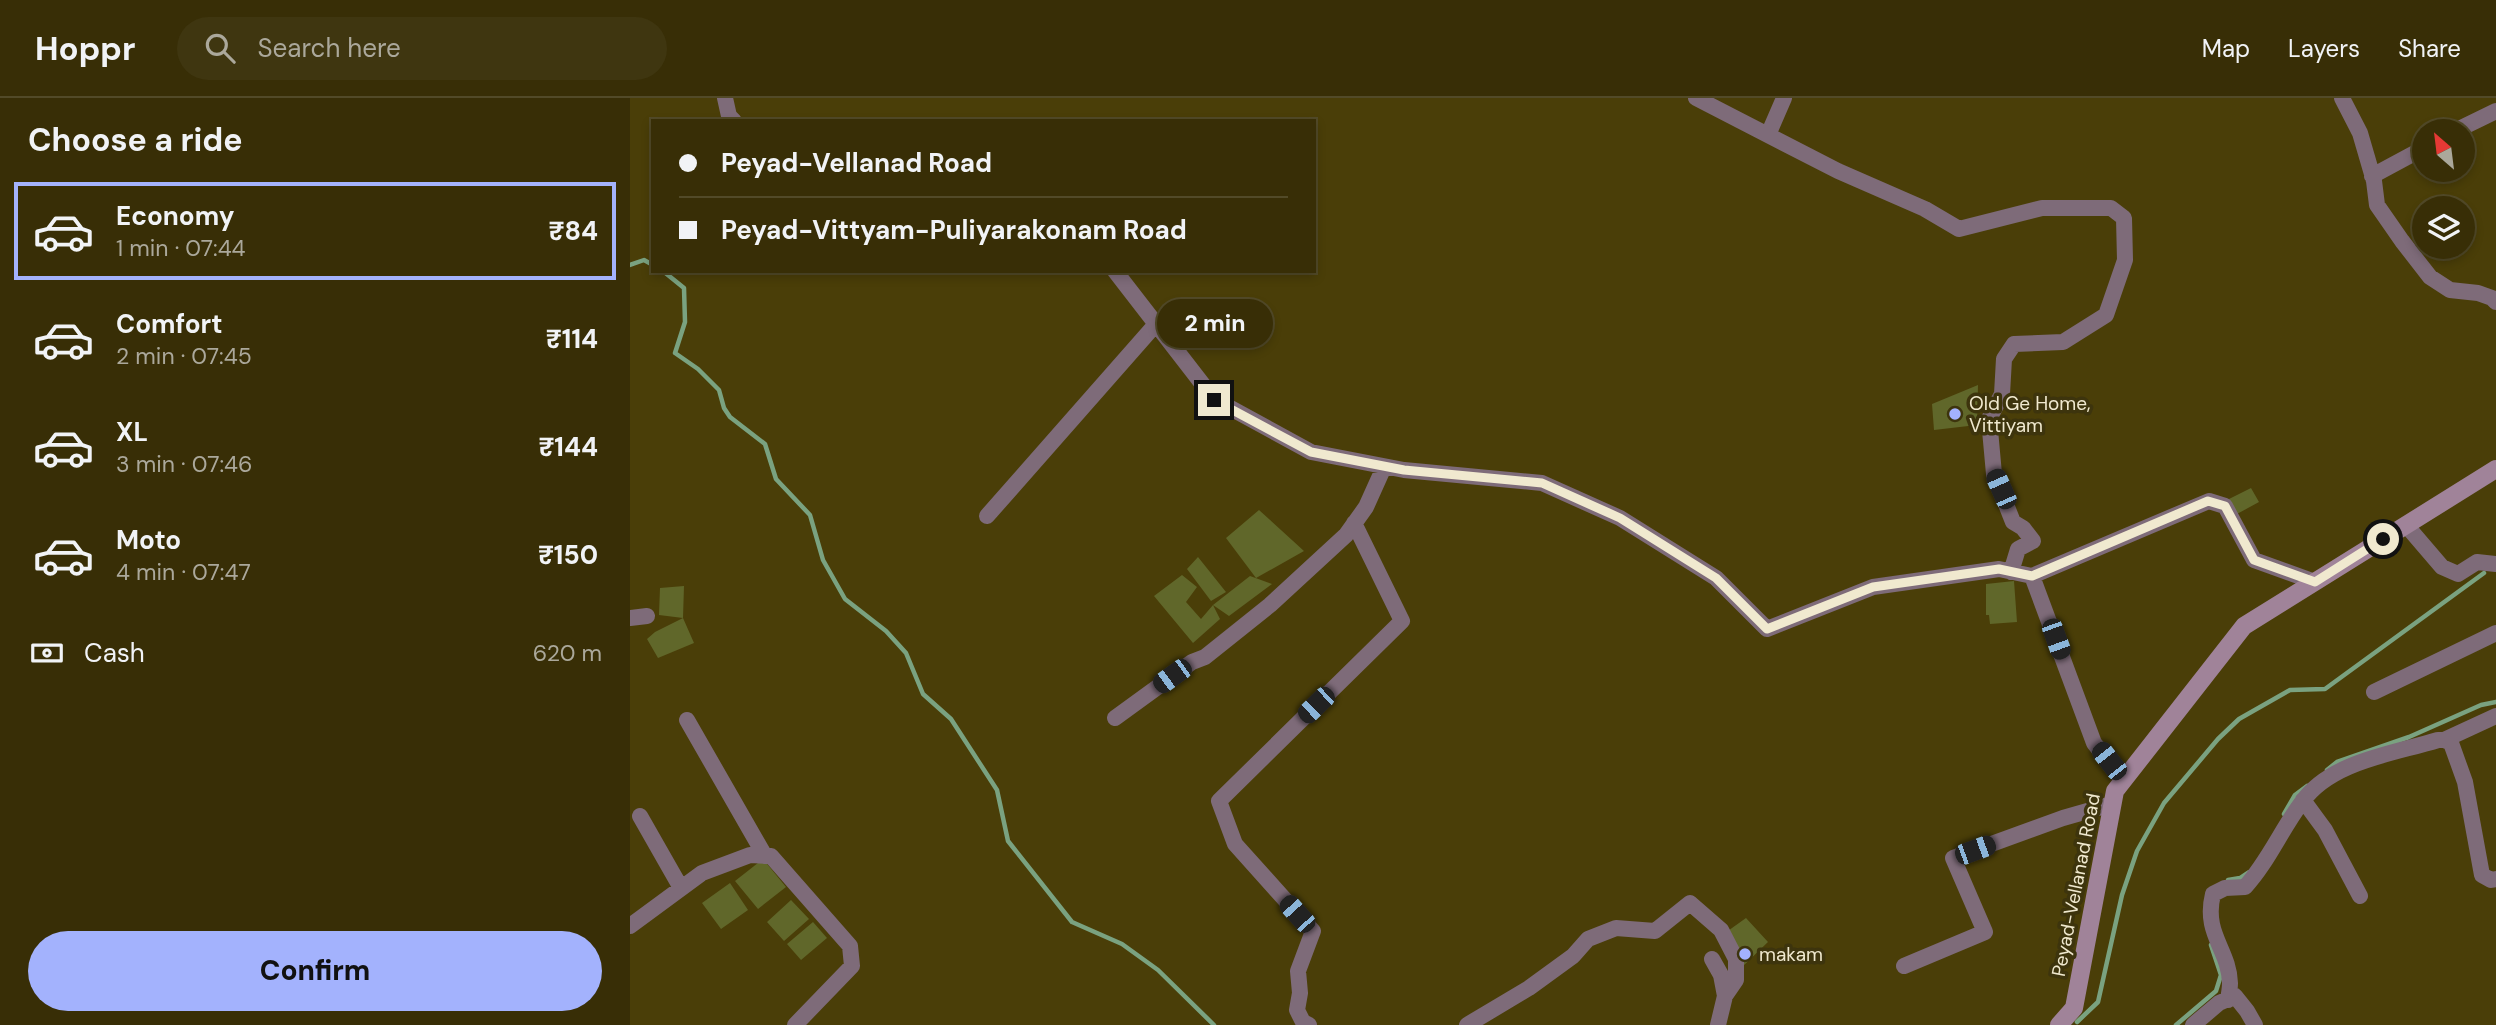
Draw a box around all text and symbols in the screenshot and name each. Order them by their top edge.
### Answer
search box [177,17,667,80]
text: Hoppr [35,27,135,70]
icon: search [201,29,239,67]
text: Search here [257,31,401,65]
text: Map [2202,33,2250,64]
text: Layers [2288,33,2360,64]
text: Share [2398,33,2461,64]
text: Choose a ride [28,119,243,161]
north arrow [2412,119,2474,182]
map controls [2412,119,2475,259]
text: Peyad-Vellanad Road [721,146,992,180]
button: layers [2412,196,2475,259]
text: Economy [116,199,234,233]
icon: car [32,200,95,263]
text: Peyad-Vittyam-Puliyarakonam Road [721,213,1187,247]
text: ₹84 [549,214,598,248]
text: 1 min · 07:44 [116,233,246,263]
callout: 2 min [1156,299,1272,348]
text: Comfort [116,307,222,341]
icon: car [32,308,95,371]
text: 2 min [1184,308,1246,338]
text: ₹114 [546,322,598,356]
text: 2 min · 07:45 [116,341,252,371]
route end [1198,384,1230,416]
place label: Old Ge Home, Vittiyam [1969,391,2091,438]
marker: Old Ge Home, Vittiyam [1947,406,1963,422]
text: XL [116,415,148,449]
icon: car [32,416,95,479]
text: ₹144 [538,430,598,464]
text: 3 min · 07:46 [116,449,252,479]
car [1983,466,2020,512]
text: Moto [116,523,181,557]
route start [2367,523,2399,555]
icon: car [32,524,95,587]
text: ₹150 [538,538,598,572]
text: 4 min · 07:47 [116,557,251,587]
car [2039,616,2074,662]
icon: cash [28,634,66,672]
text: Cash [84,636,145,670]
text: 620 m [533,638,602,668]
car [1149,655,1196,697]
car [1294,683,1339,727]
car [2088,738,2131,784]
street label: Peyad-Vellanad Road [2046,791,2106,979]
car [1952,833,1999,867]
car [1276,891,1319,937]
button: Confirm [28,931,602,1011]
place label: makam [1759,942,1823,967]
marker: makam [1737,946,1753,962]

